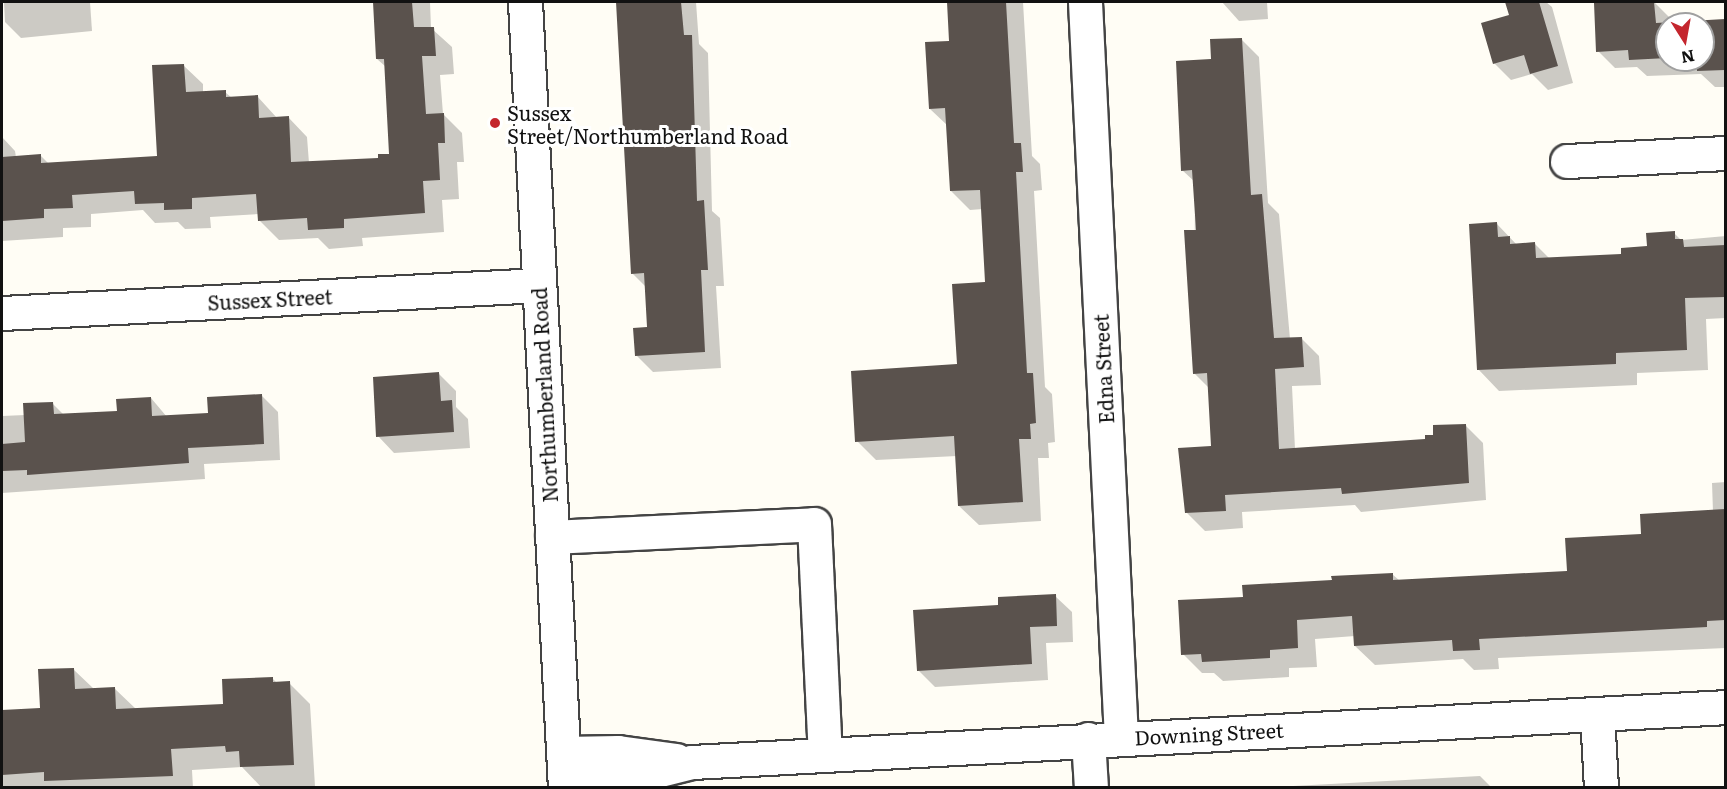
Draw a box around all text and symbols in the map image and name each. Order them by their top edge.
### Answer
north arrow [1655,12,1715,72]
text: N [1679,45,1697,71]
place label: Sussex Street/Northumberland Road [507,100,788,147]
marker: Sussex Street/Northumberland Road [488,116,502,130]
street label: Sussex Street [207,284,333,314]
street label: Northumberland Road [526,287,562,503]
street label: Edna Street [1088,313,1118,425]
street label: Downing Street [1134,717,1284,749]

